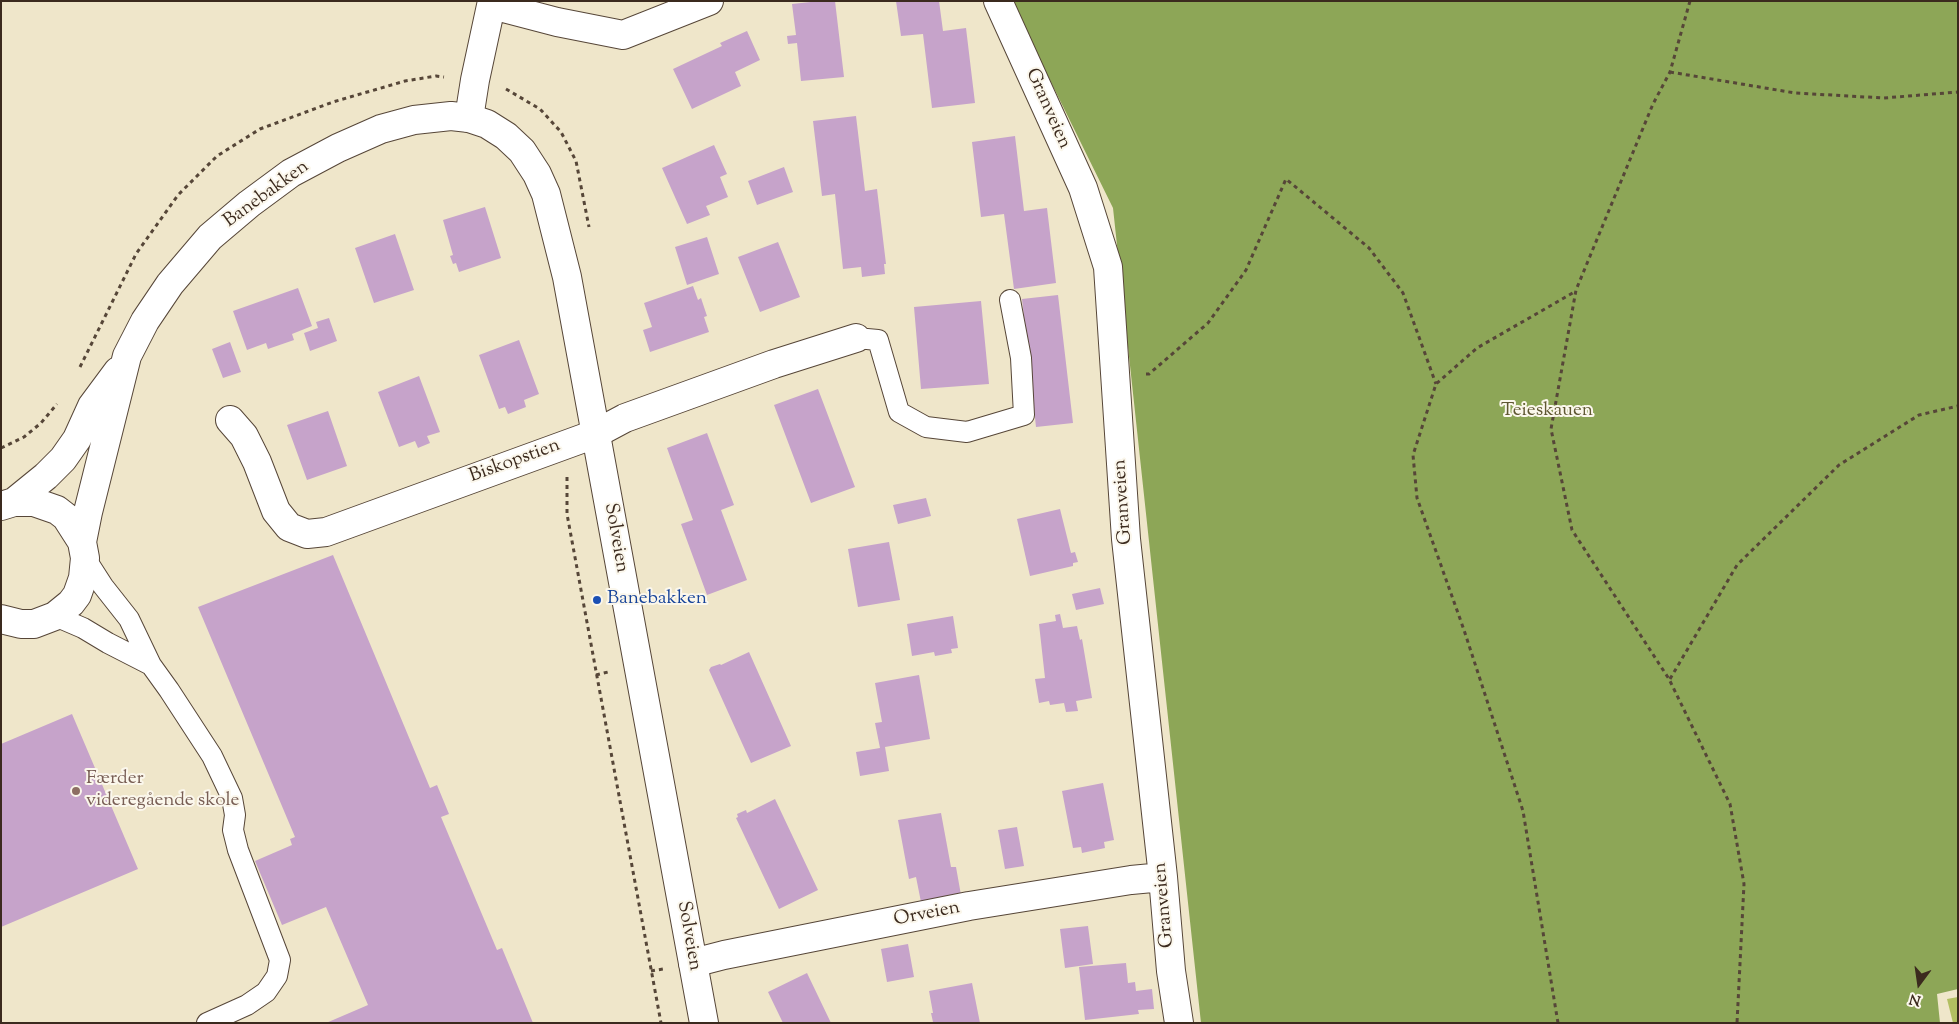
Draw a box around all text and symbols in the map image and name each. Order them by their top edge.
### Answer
street label: Granveien [1019,65,1075,153]
street label: Banebakken [220,156,314,234]
park label: Teieskauen [1501,401,1593,423]
street label: Biskopstien [467,435,563,489]
street label: Granveien [1110,458,1138,546]
street label: Solveien [598,501,632,575]
place label: Banebakken [607,589,707,611]
marker: Banebakken [591,594,603,606]
place label: Færder videregående skole [86,769,239,813]
marker: Færder videregående skole [70,785,82,797]
street label: Granveien [1150,861,1180,949]
street label: Orveien [892,897,962,933]
street label: Solveien [671,899,705,973]
north arrow [1894,959,1944,1009]
text: N [1908,987,1923,1010]

